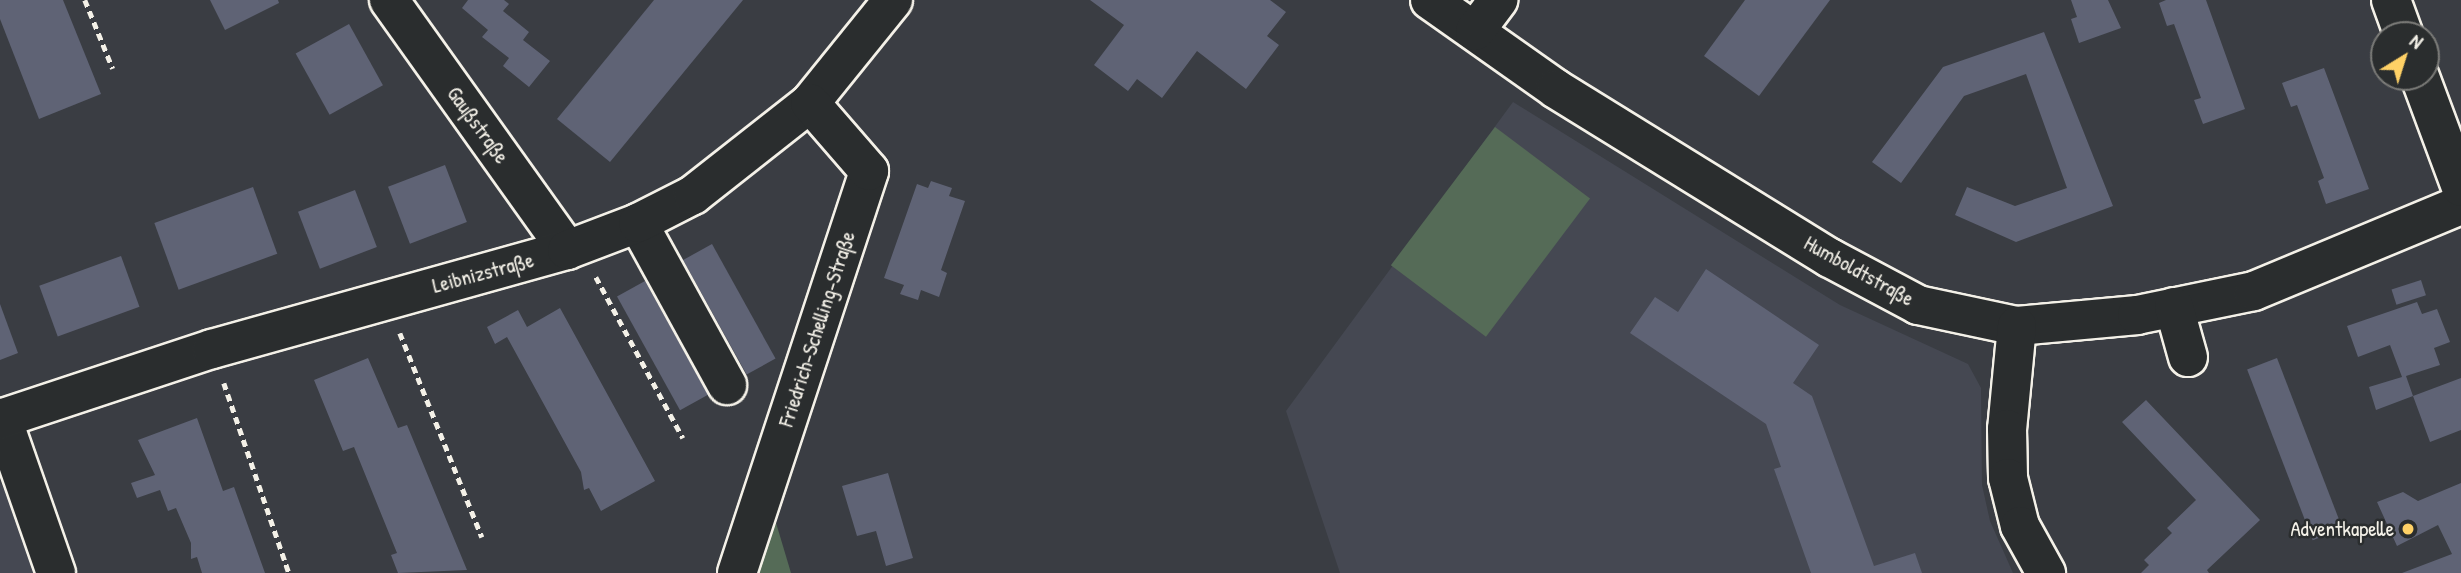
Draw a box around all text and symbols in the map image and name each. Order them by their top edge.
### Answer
north arrow [2370,21,2440,91]
text: N [2405,28,2429,54]
street label: Gaußstraße [442,82,514,168]
street label: Friedrich-Schelling-Straße [773,228,861,430]
street label: Humboldtstraße [1800,230,1918,312]
street label: Leibnizstraße [430,247,536,299]
place label: Adventkapelle [2290,516,2394,542]
marker: Adventkapelle [2400,521,2416,537]

